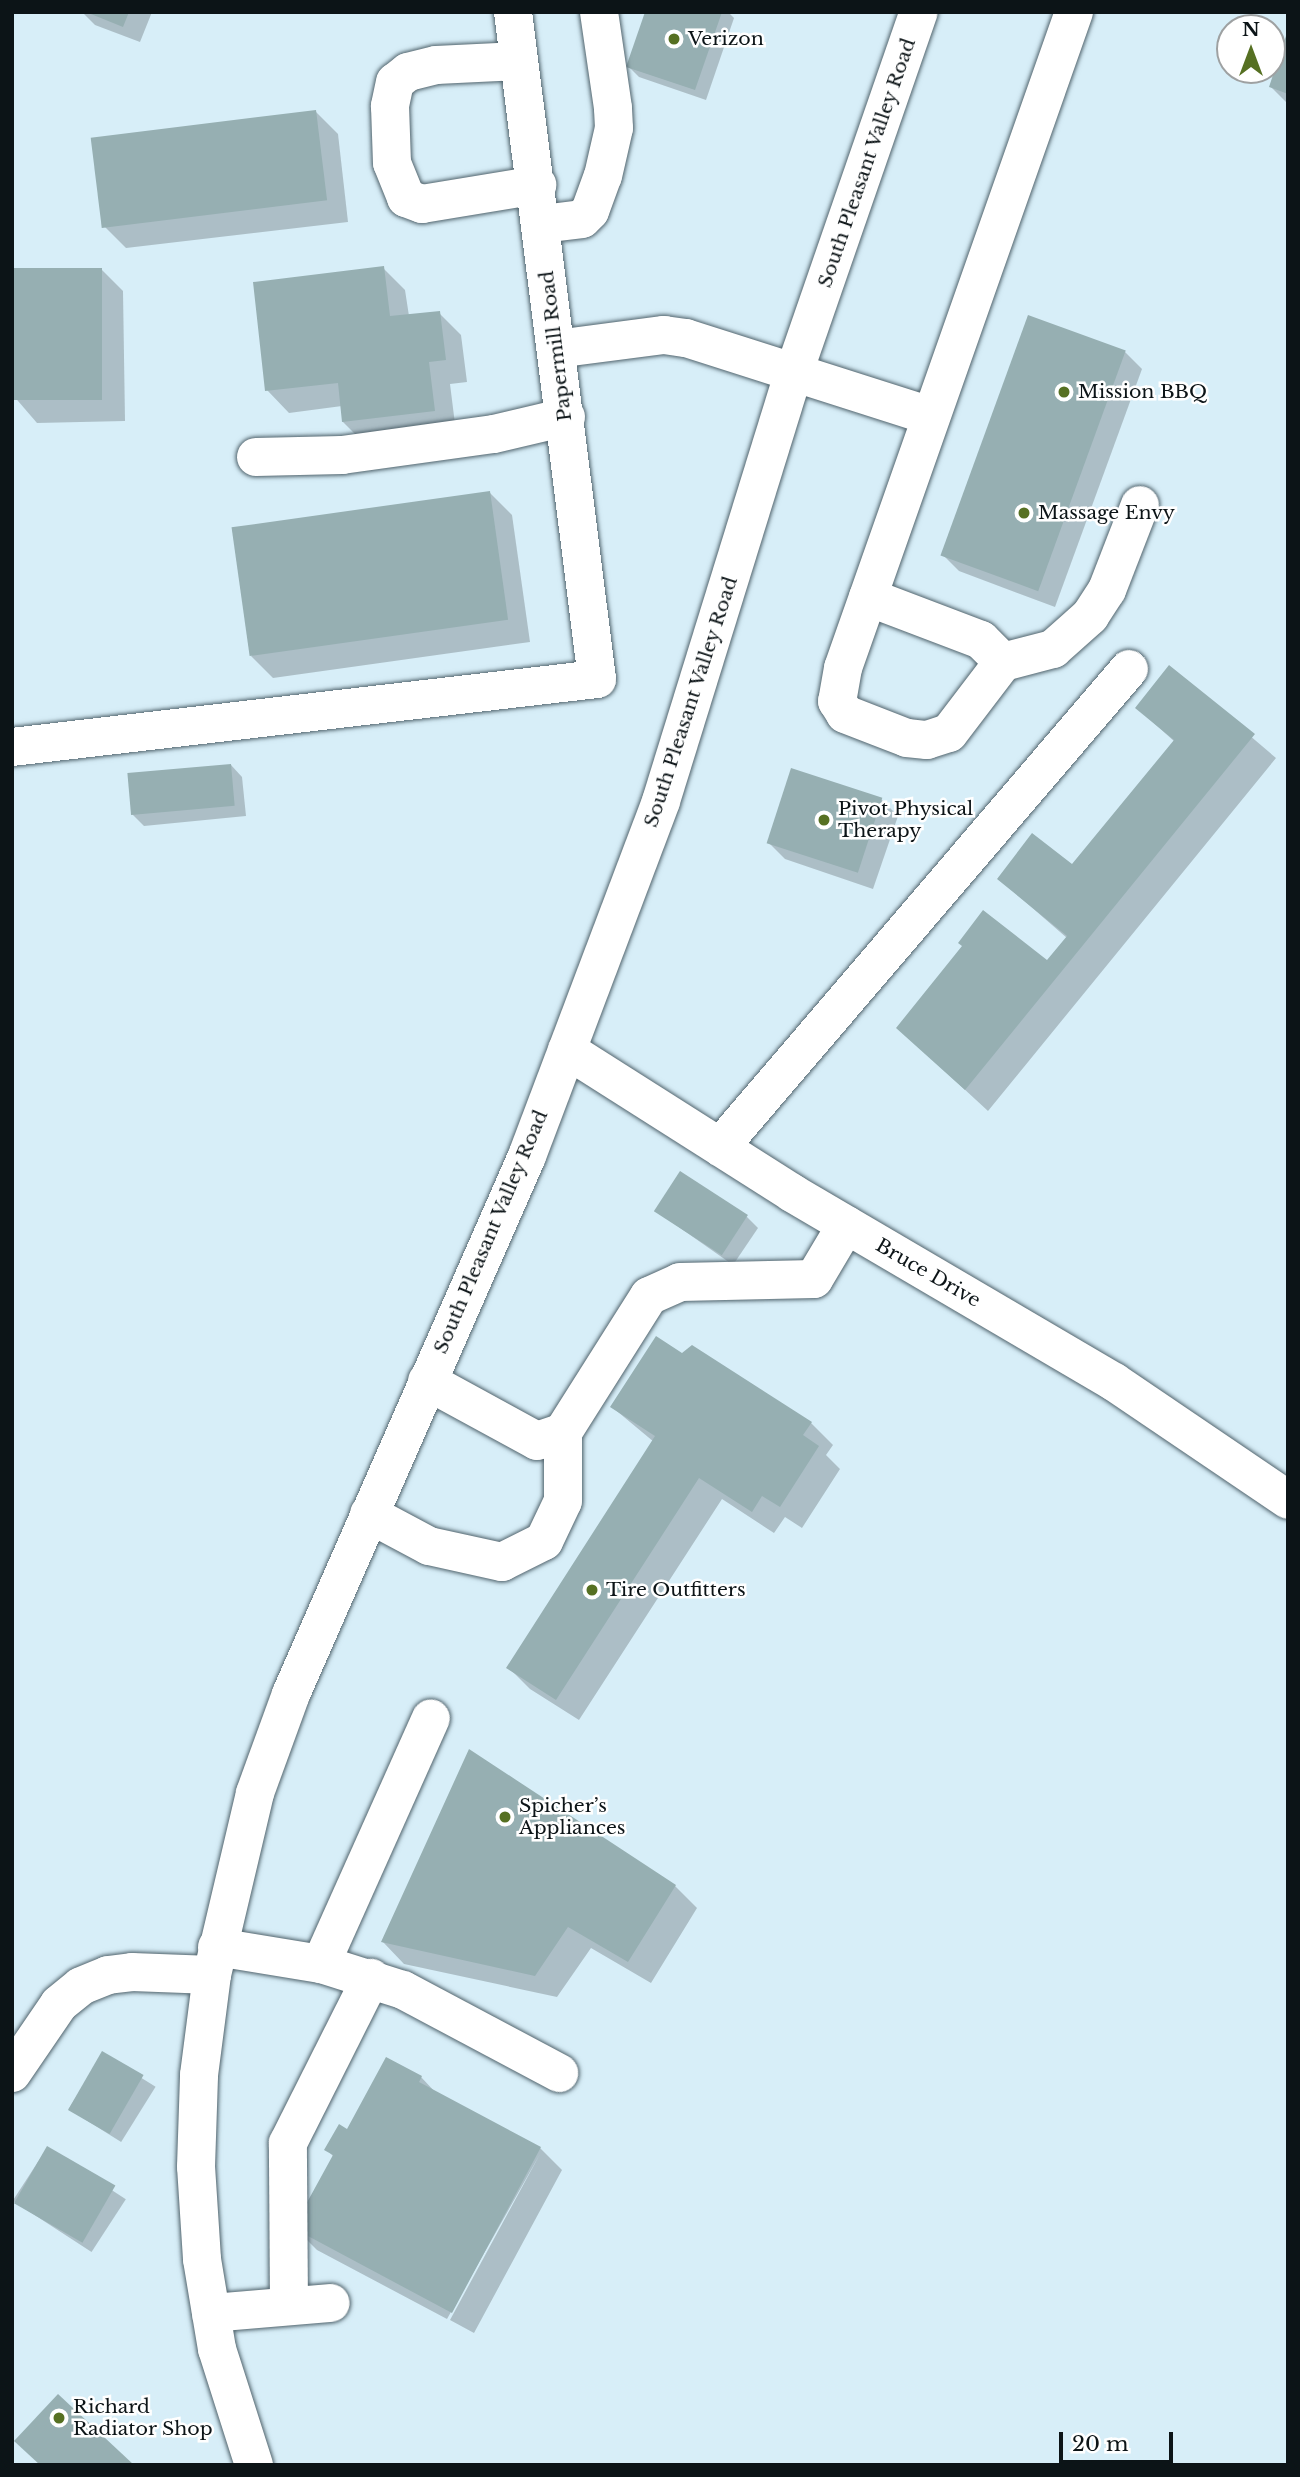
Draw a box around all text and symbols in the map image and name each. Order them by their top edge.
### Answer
north arrow [1216,14,1286,84]
text: N [1242,18,1260,41]
place label: Verizon [688,28,764,50]
marker: Verizon [666,31,682,47]
street label: South Pleasant Valley Road [813,35,921,291]
street label: Papermill Road [535,269,577,423]
place label: Mission BBQ [1078,381,1207,403]
marker: Mission BBQ [1056,384,1072,400]
place label: Massage Envy [1038,502,1175,524]
marker: Massage Envy [1016,505,1032,521]
street label: South Pleasant Valley Road [639,573,743,831]
place label: Pivot Physical Therapy [838,798,973,842]
marker: Pivot Physical Therapy [816,812,832,828]
street label: South Pleasant Valley Road [429,1106,553,1358]
street label: Bruce Drive [872,1234,984,1312]
place label: Tire Outfitters [606,1579,746,1601]
marker: Tire Outfitters [584,1582,600,1598]
place label: Spicher’s Appliances [519,1795,625,1839]
marker: Spicher’s Appliances [497,1809,513,1825]
place label: Richard Radiator Shop [73,2396,213,2440]
marker: Richard Radiator Shop [51,2410,67,2426]
scale bar [1062,2418,1176,2462]
text: 20 m [1072,2431,1129,2457]

